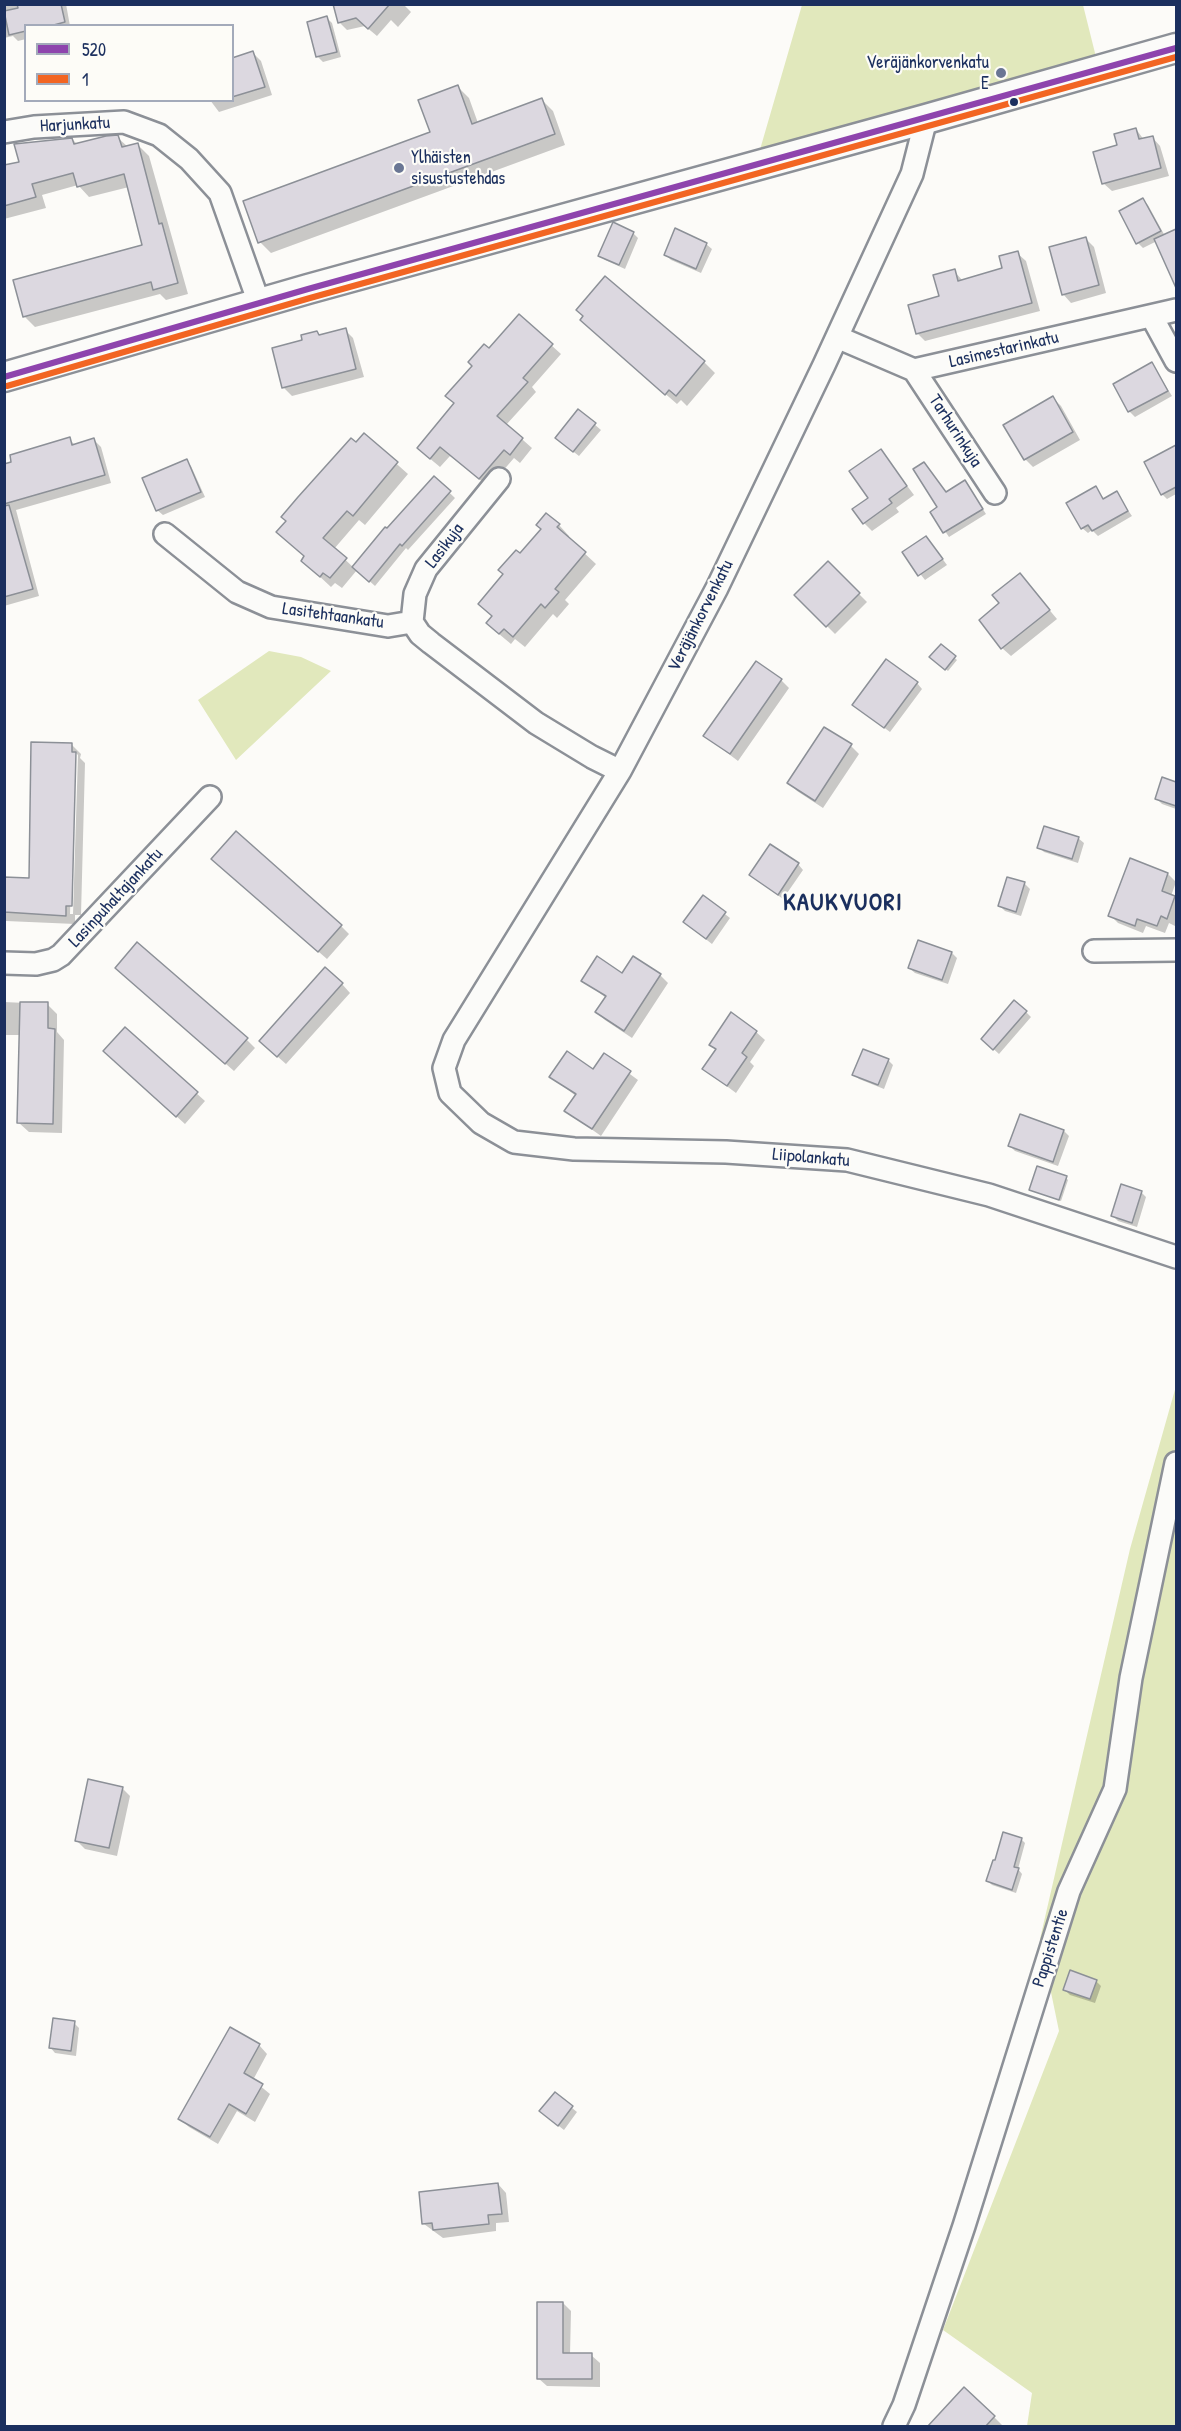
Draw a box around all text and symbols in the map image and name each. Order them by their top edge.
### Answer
legend [24,24,234,102]
text: 520 [82,37,106,62]
place label: Veräjänkorvenkatu E [866,52,989,94]
marker: Veräjänkorvenkatu E [994,66,1008,80]
text: 1 [82,67,89,92]
unlabelled marker [1008,96,1020,108]
street label: Harjunkatu [40,112,110,138]
place label: Ylhäisten sisustustehdas [411,147,505,190]
marker: Ylhäisten sisustustehdas [392,161,406,175]
street label: Lasimestarinkatu [947,327,1061,373]
street label: Tarhurinkuja [924,391,986,471]
street label: Lasikuja [421,519,469,573]
street label: Veräjänkorvenkatu [664,556,738,676]
street label: Lasitehtaankatu [281,598,385,634]
street label: Lasinpuhaltajankatu [65,844,167,952]
district label: KAUKVUORI [783,890,903,918]
street label: Liipolankatu [771,1144,851,1172]
street label: Pappistentie [1028,1906,1074,1990]

